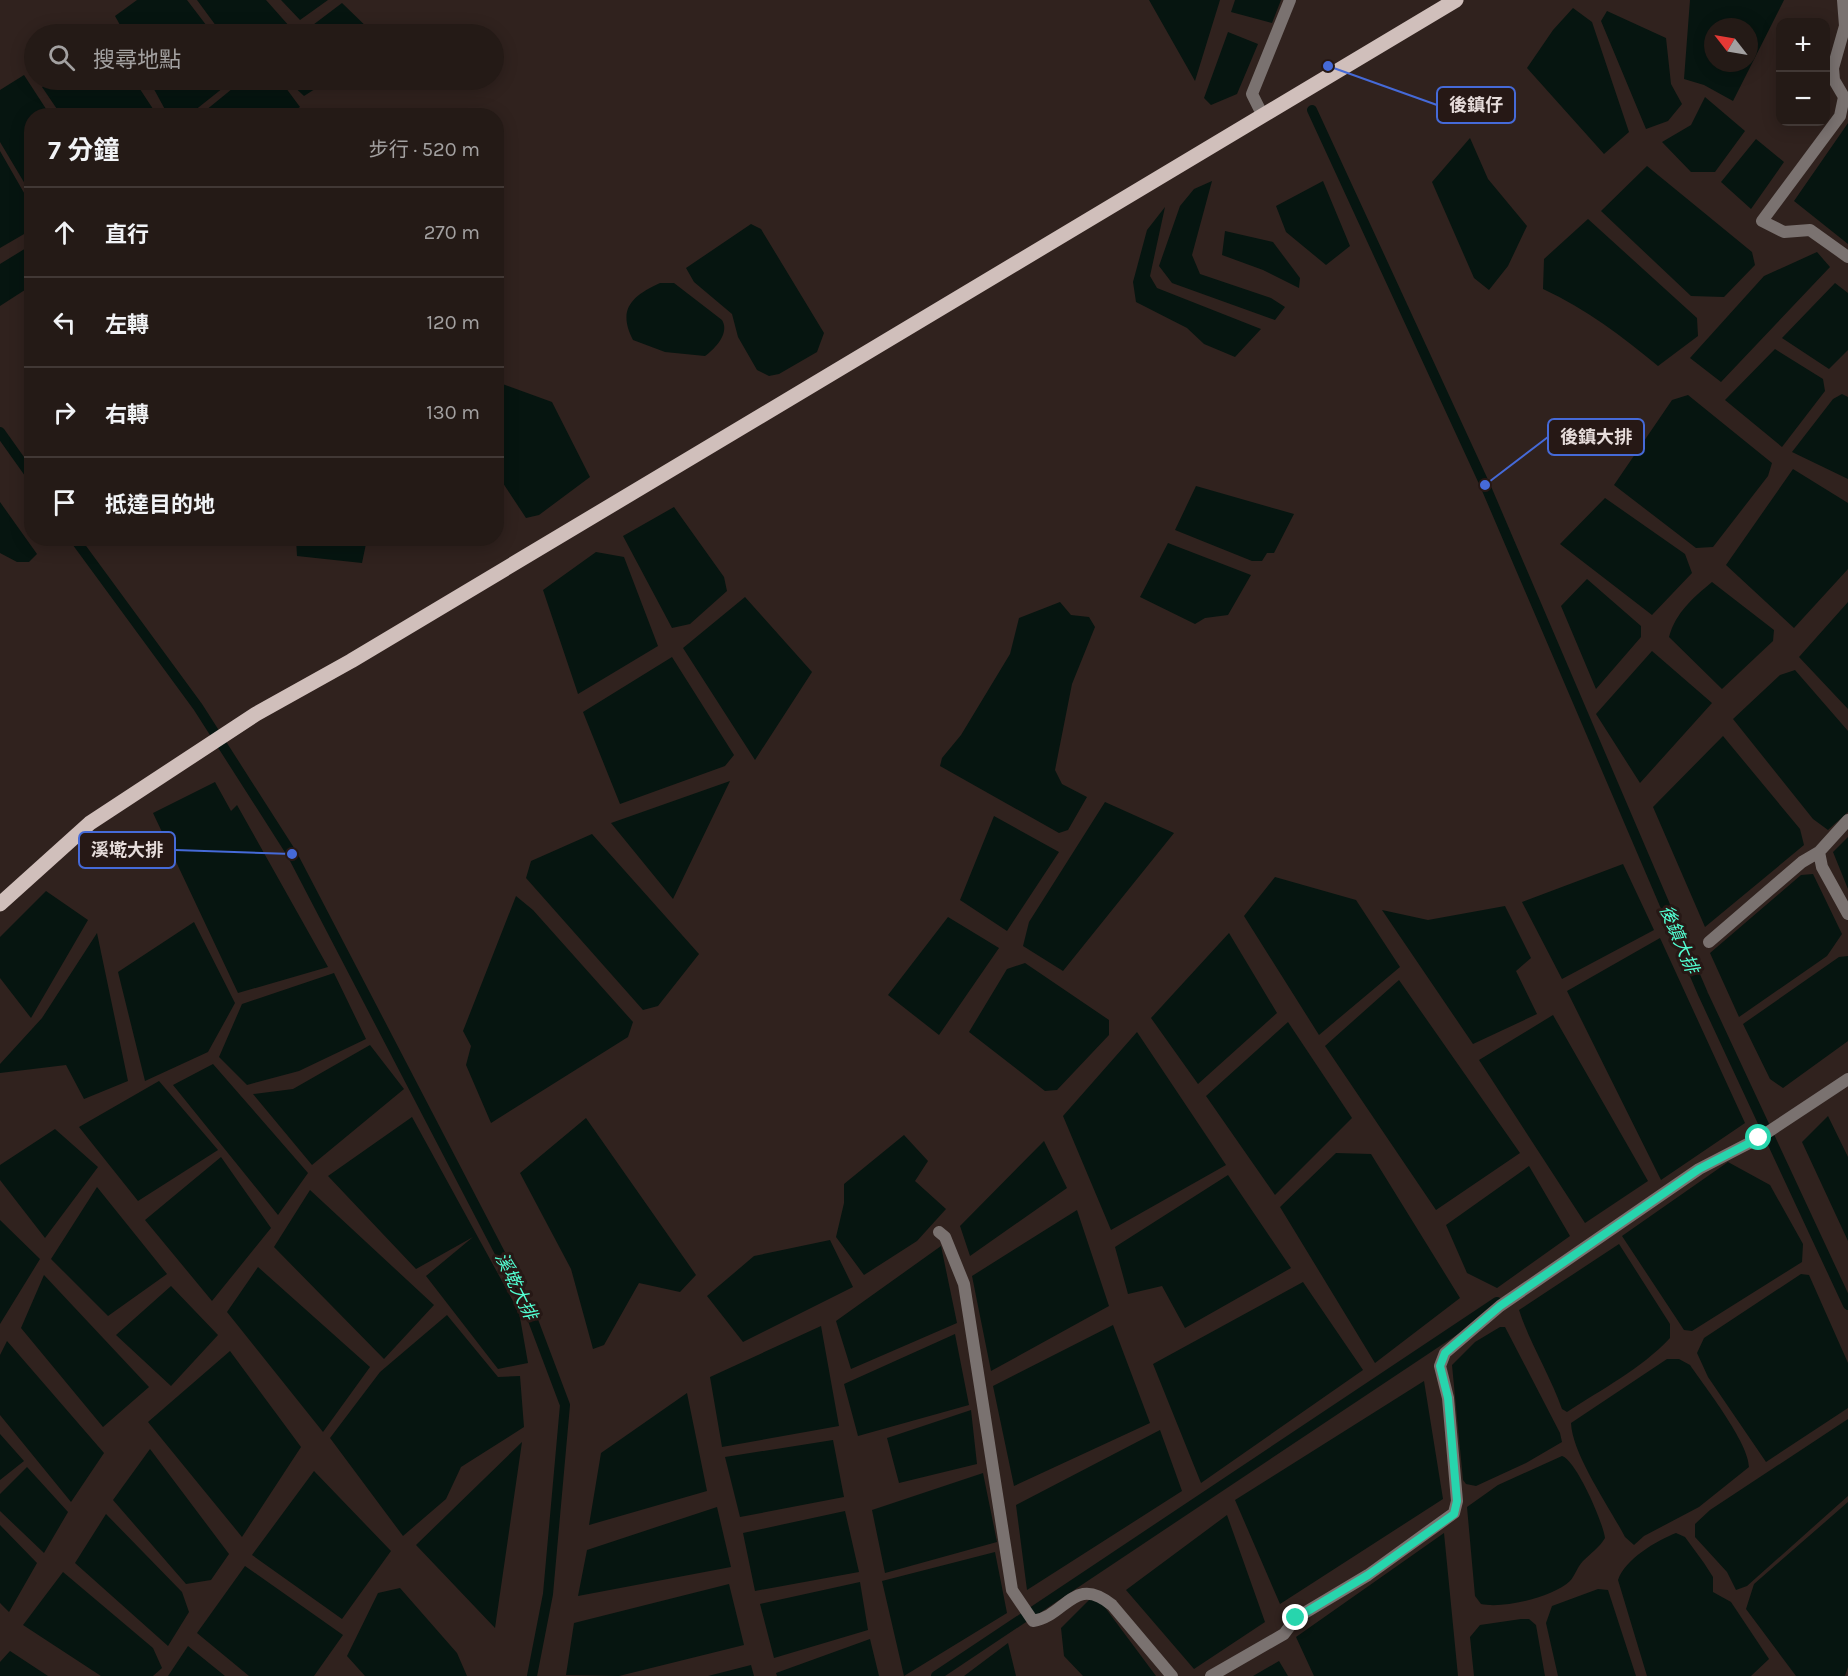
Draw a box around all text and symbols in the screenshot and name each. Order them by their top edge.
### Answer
north arrow [1704,18,1758,72]
map controls [1776,18,1830,126]
button: + [1776,18,1830,72]
search box [24,24,504,90]
icon: search [45,41,78,74]
text: 搜尋地點 [93,47,181,73]
button: − [1776,72,1830,126]
callout: 後鎮仔 [1437,87,1515,123]
text: 後鎮仔 [1449,94,1503,116]
text: 7 分鐘 [48,135,120,166]
text: 步行 · 520 m [369,138,480,161]
icon: ahead [48,216,81,249]
text: 270 m [424,221,480,244]
text: 直行 [105,222,149,248]
icon: left [48,306,81,339]
text: 120 m [426,311,480,334]
text: 左轉 [105,312,149,338]
icon: right [48,396,81,429]
text: 130 m [426,401,480,424]
text: 右轉 [105,402,149,428]
callout: 後鎮大排 [1548,419,1644,455]
text: 後鎮大排 [1560,426,1632,448]
icon: arrive [48,486,81,519]
text: 抵達目的地 [105,492,215,518]
callout: 溪墘大排 [79,832,175,868]
text: 溪墘大排 [91,839,163,861]
water label: 後鎮大排 [1655,902,1704,978]
route start [1745,1124,1771,1150]
water label: 溪墘大排 [490,1249,543,1325]
route end [1282,1604,1308,1630]

